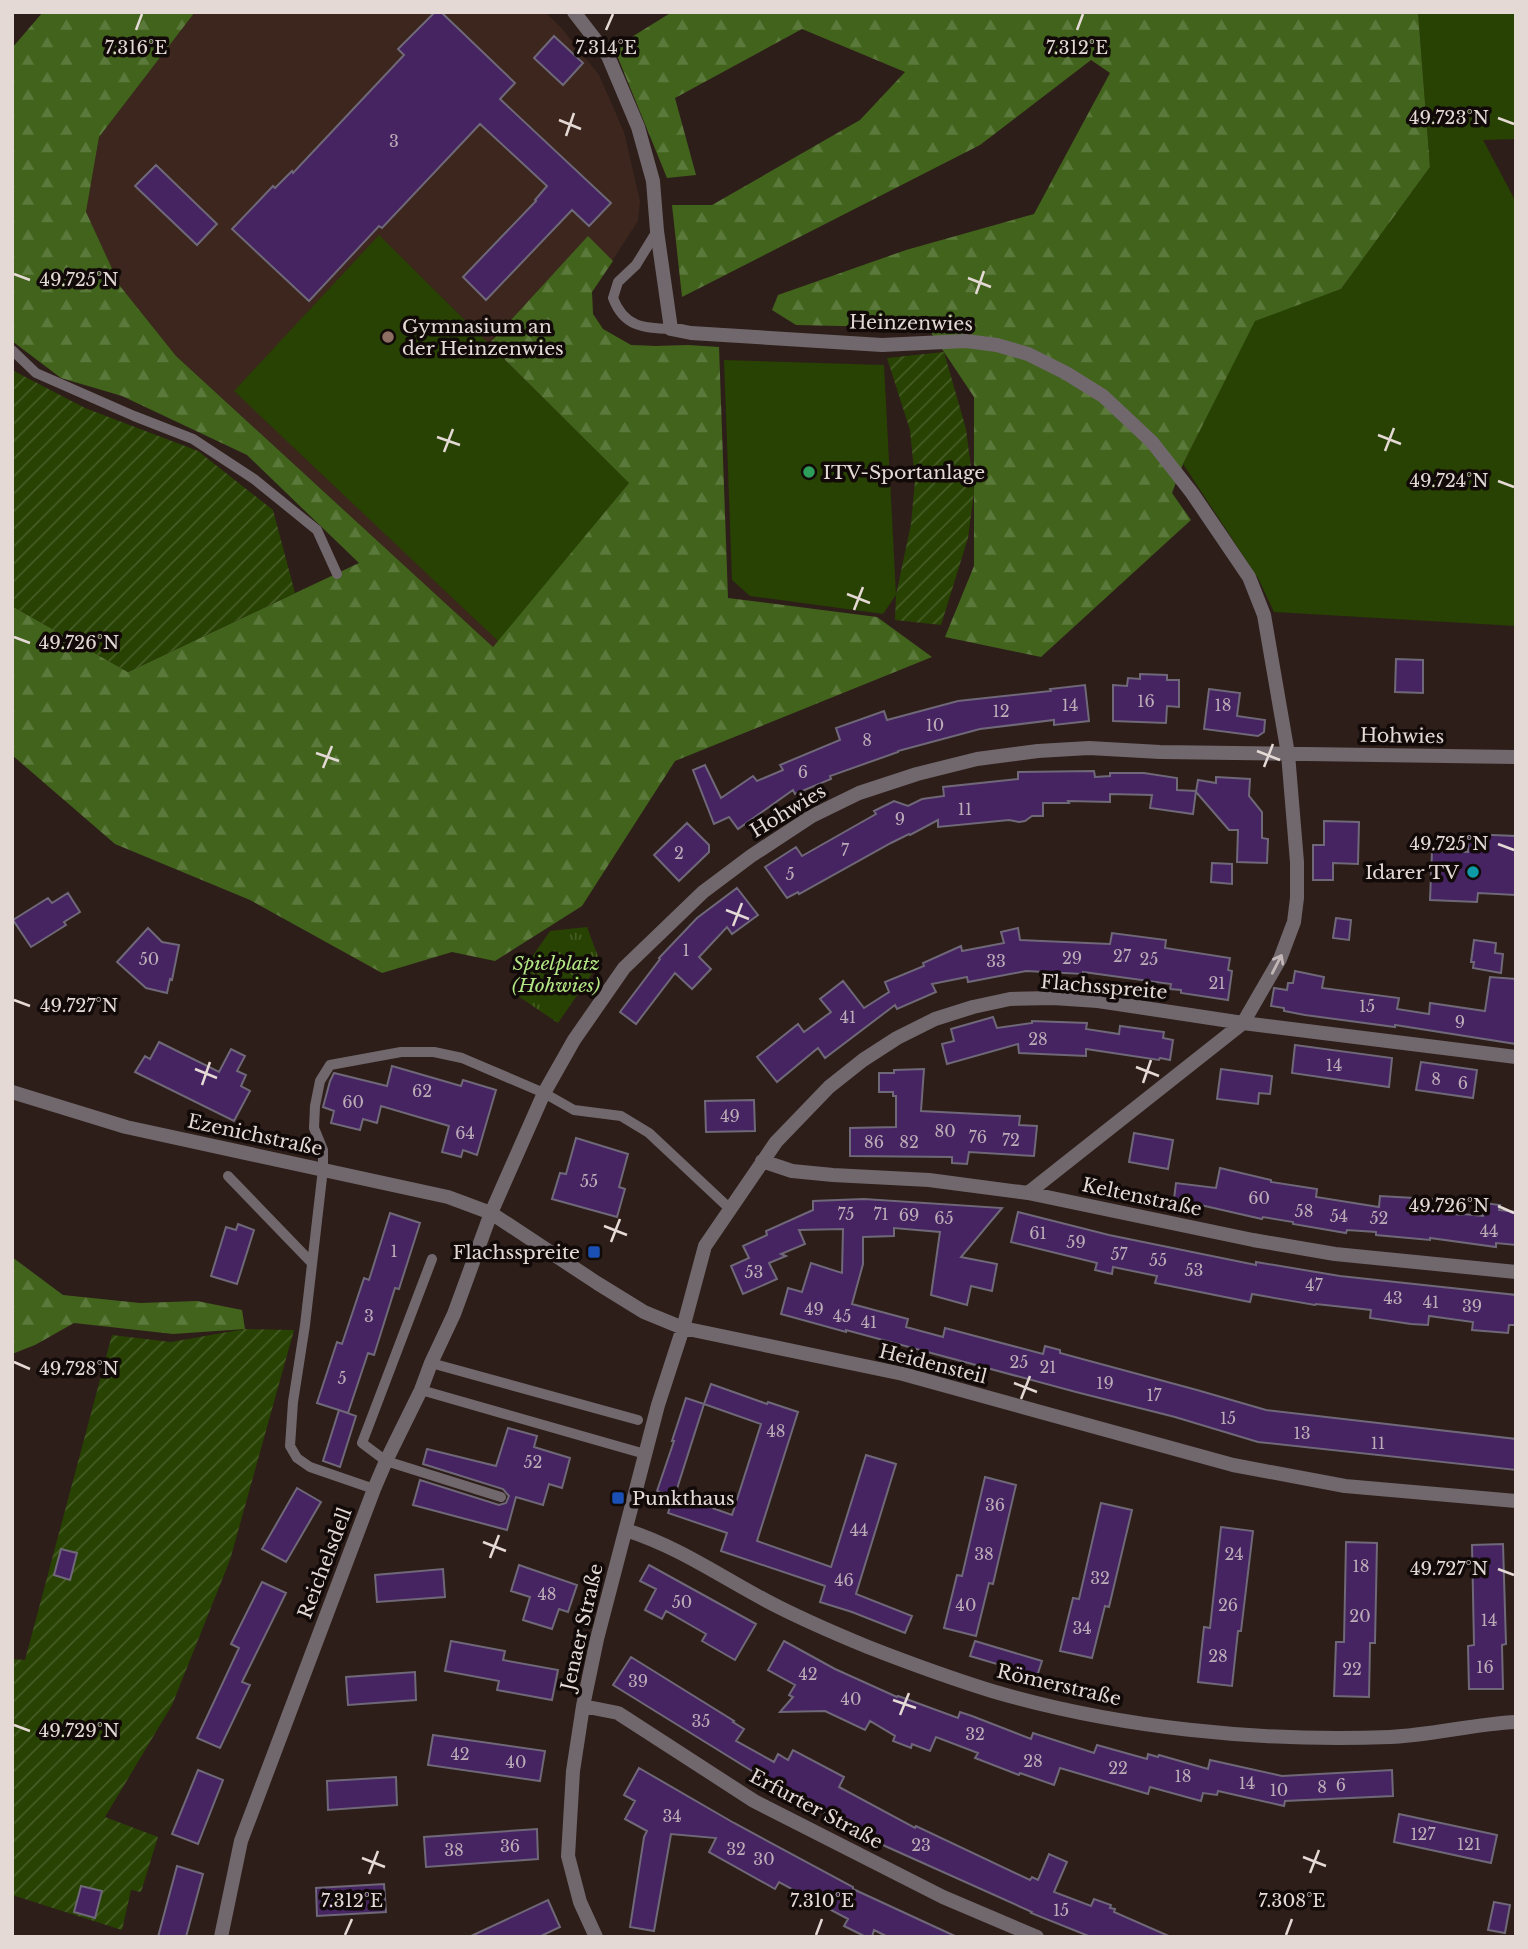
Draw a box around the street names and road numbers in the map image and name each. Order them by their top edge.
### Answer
street label: Heinzenwies [849,310,973,336]
street label: Hohwies [1360,724,1444,748]
street label: Hohwies [746,779,830,843]
street label: Flachsspreite [1040,970,1168,1004]
street label: Ezenichstraße [185,1109,325,1161]
street label: Keltenstraße [1080,1173,1204,1221]
street label: Heidensteil [877,1339,989,1389]
street label: Reichelsdell [293,1504,357,1622]
street label: Jenaer Straße [556,1561,608,1695]
street label: Römerstraße [995,1660,1123,1710]
street label: Erfurter Straße [746,1764,886,1854]

